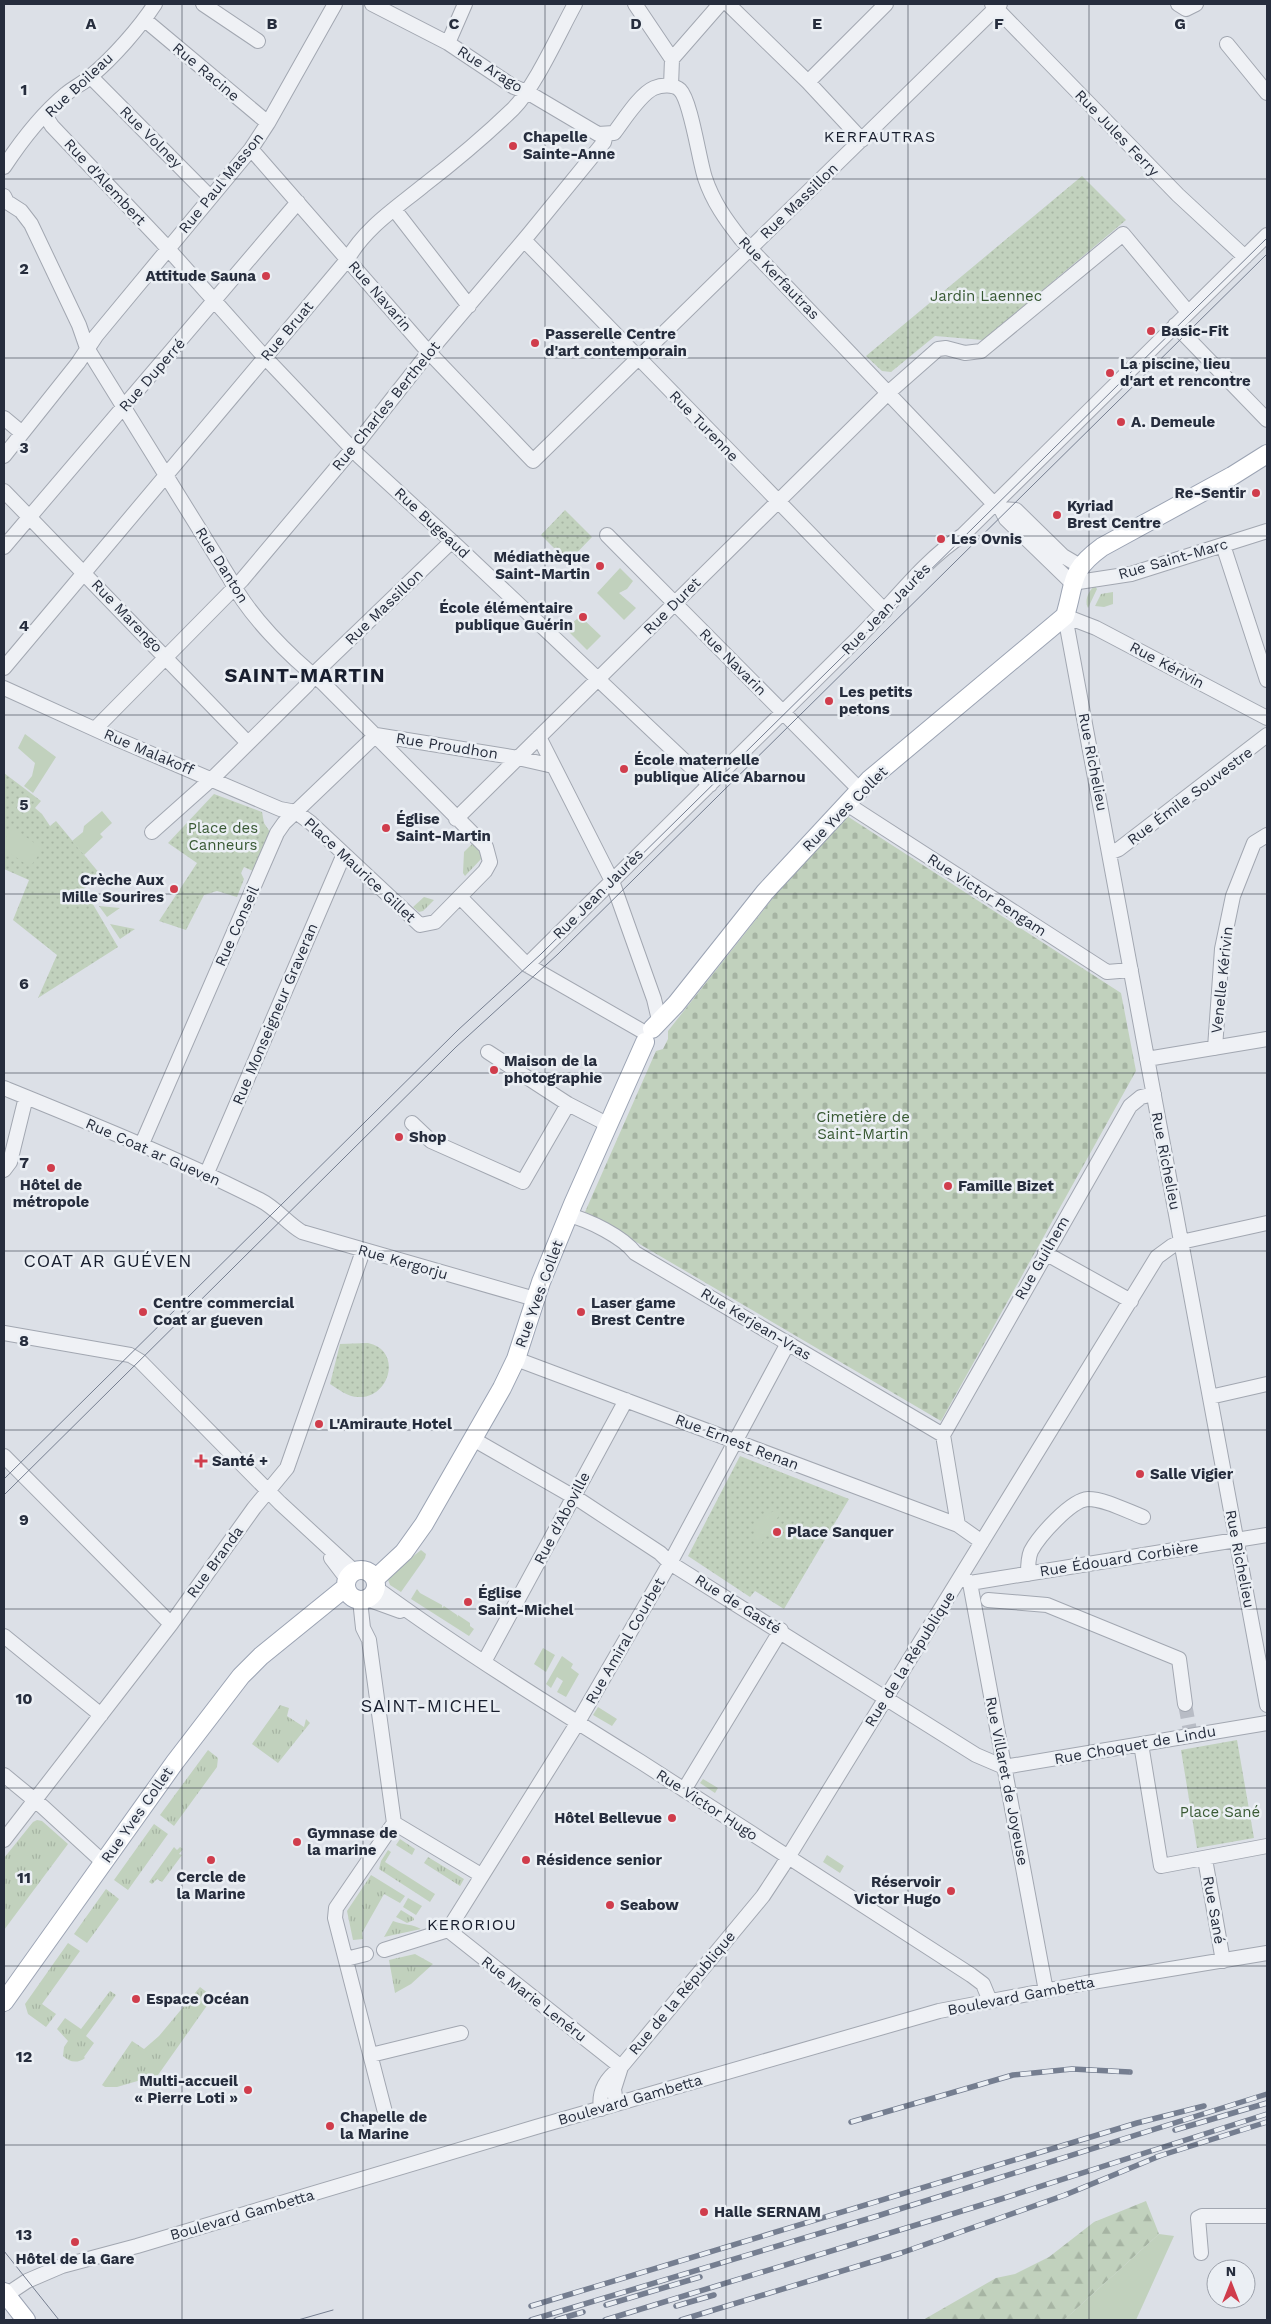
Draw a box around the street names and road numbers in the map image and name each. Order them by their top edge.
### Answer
street label: Rue Racine [169,39,243,105]
street label: Rue Arago [454,42,526,96]
street label: Rue Boileau [41,49,117,121]
street label: Rue Jules Ferry [1071,86,1163,180]
street label: Rue Volney [116,102,186,172]
street label: Rue Paul Masson [175,129,267,237]
street label: Rue d'Alembert [60,135,150,229]
street label: Rue Massillon [756,159,842,243]
street label: Rue Kerfautras [735,233,823,323]
street label: Rue Navarin [345,257,415,335]
street label: Rue Bruat [257,297,318,365]
street label: Rue Duperré [115,335,189,415]
street label: Rue Charles Berthelot [328,337,444,474]
street label: Rue Turenne [666,387,742,465]
street label: Rue Bugeaud [391,484,473,562]
street label: Rue Danton [192,524,252,606]
street label: Rue Saint-Marc [1116,535,1230,583]
street label: Rue Jean Jaurès [838,559,934,659]
street label: Rue Massillon [341,565,427,649]
street label: Rue Duret [640,573,705,638]
street label: Rue Marengo [88,576,166,656]
street label: Rue Navarin [696,625,770,699]
street label: Rue Kérivin [1127,638,1207,692]
street label: Rue Richelieu [1075,711,1111,813]
street label: Rue Malakoff [101,725,197,779]
street label: Rue Proudhon [395,729,499,763]
street label: Rue Émile Souvestre [1124,743,1256,849]
street label: Rue Yves Collet [799,762,892,855]
street label: Place Maurice Gillet [301,814,420,927]
street label: Rue Jean Jaurès [549,845,647,943]
street label: Rue Victor Pengam [924,850,1050,940]
street label: Rue Conseil [211,882,263,969]
street label: Rue Monseigneur Graveran [229,920,321,1108]
street label: Venelle Kérivin [1207,926,1237,1034]
street label: Rue Richelieu [1148,1110,1184,1212]
street label: Rue Coat ar Gueven [83,1114,223,1190]
street label: Rue Guilhem [1011,1213,1073,1303]
street label: Rue Yves Collet [511,1237,567,1350]
street label: Rue Kergorju [356,1241,450,1283]
street label: Rue Kerjean-Vras [698,1284,815,1364]
street label: Rue Ernest Renan [673,1410,801,1474]
street label: Rue d'Aboville [530,1469,594,1567]
street label: Rue Richelieu [1222,1508,1258,1610]
street label: Rue Branda [183,1522,247,1601]
street label: Rue Édouard Corbière [1038,1538,1200,1580]
street label: Rue de Gasté [692,1570,784,1638]
street label: Rue Amiral Courbet [582,1574,669,1707]
street label: Rue de la République [861,1588,959,1730]
street label: Rue Villaret de Joyeuse [982,1695,1032,1867]
street label: Rue Choquet de Lindu [1053,1722,1217,1768]
street label: Rue Yves Collet [97,1763,177,1866]
street label: Rue Victor Hugo [653,1765,761,1845]
street label: Rue Sané [1199,1875,1229,1945]
street label: Rue de la République [625,1927,739,2059]
street label: Rue Marie Lenéru [478,1952,590,2046]
street label: Boulevard Gambetta [946,1973,1096,2019]
street label: Boulevard Gambetta [556,2071,705,2129]
street label: Boulevard Gambetta [168,2186,317,2244]

